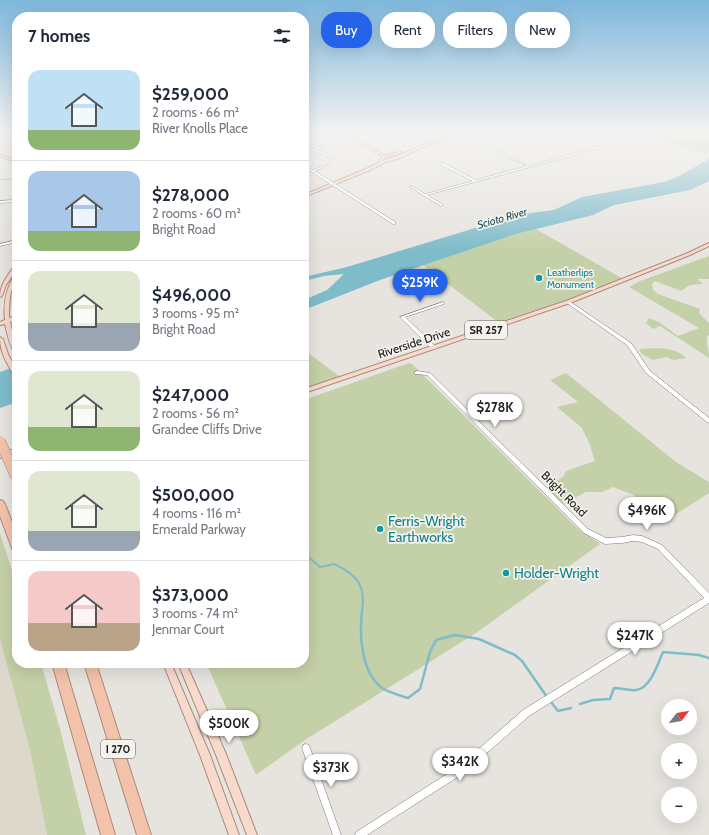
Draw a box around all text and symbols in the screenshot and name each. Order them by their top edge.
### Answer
chip: Buy [321,12,372,48]
chip: Rent [380,12,435,48]
chip: Filters [443,12,507,48]
chip: New [515,12,570,48]
icon: filters [271,25,293,47]
text: 7 homes [28,26,90,46]
text: $259,000 [152,84,229,104]
icon: home [60,86,108,134]
text: 2 rooms · 66 m² [152,104,239,120]
text: River Knolls Place [152,120,248,136]
text: $278,000 [152,185,230,205]
icon: home [60,187,108,235]
water label: Scioto River [475,204,529,232]
text: 2 rooms · 60 m² [152,205,241,221]
text: Bright Road [152,221,215,237]
place label: Leatherlips Monument [547,266,595,291]
pin: $259K [392,269,448,303]
marker: Leatherlips Monument [534,273,544,283]
text: $259K [402,274,438,290]
text: $496,000 [152,285,231,305]
icon: home [60,287,108,335]
text: 3 rooms · 95 m² [152,305,239,321]
text: Bright Road [152,321,215,337]
road number: SR 257 [465,321,507,339]
street label: Riverside Drive [376,324,452,361]
text: $247,000 [152,385,229,405]
icon: home [60,387,108,435]
pin: $278K [467,394,523,428]
text: $278K [476,399,514,415]
text: 2 rooms · 56 m² [152,405,239,421]
text: Grandee Cliffs Drive [152,421,262,437]
street label: Bright Road [538,468,590,520]
text: $500,000 [152,485,235,505]
icon: home [60,487,108,535]
pin: $496K [619,497,675,531]
text: $496K [628,502,666,518]
text: 4 rooms · 116 m² [152,505,241,521]
place label: Ferris-Wright Earthworks [388,512,465,546]
text: Emerald Parkway [152,521,246,537]
marker: Ferris-Wright Earthworks [375,524,385,534]
place label: Holder-Wright [514,564,599,582]
marker: Holder-Wright [501,568,511,578]
text: $373,000 [152,585,229,605]
icon: home [60,587,108,635]
text: 3 rooms · 74 m² [152,605,238,621]
text: Jenmar Court [152,621,224,637]
pin: $247K [607,622,663,656]
text: $247K [616,627,654,643]
north arrow [661,699,697,735]
map controls [661,699,697,823]
pin: $500K [201,710,257,744]
text: $500K [208,715,250,731]
road number: I 270 [101,740,135,758]
button: + [661,743,697,779]
pin: $342K [432,748,488,782]
text: $342K [441,753,479,769]
pin: $373K [303,754,359,788]
text: $373K [313,759,349,775]
button: − [661,787,697,823]

